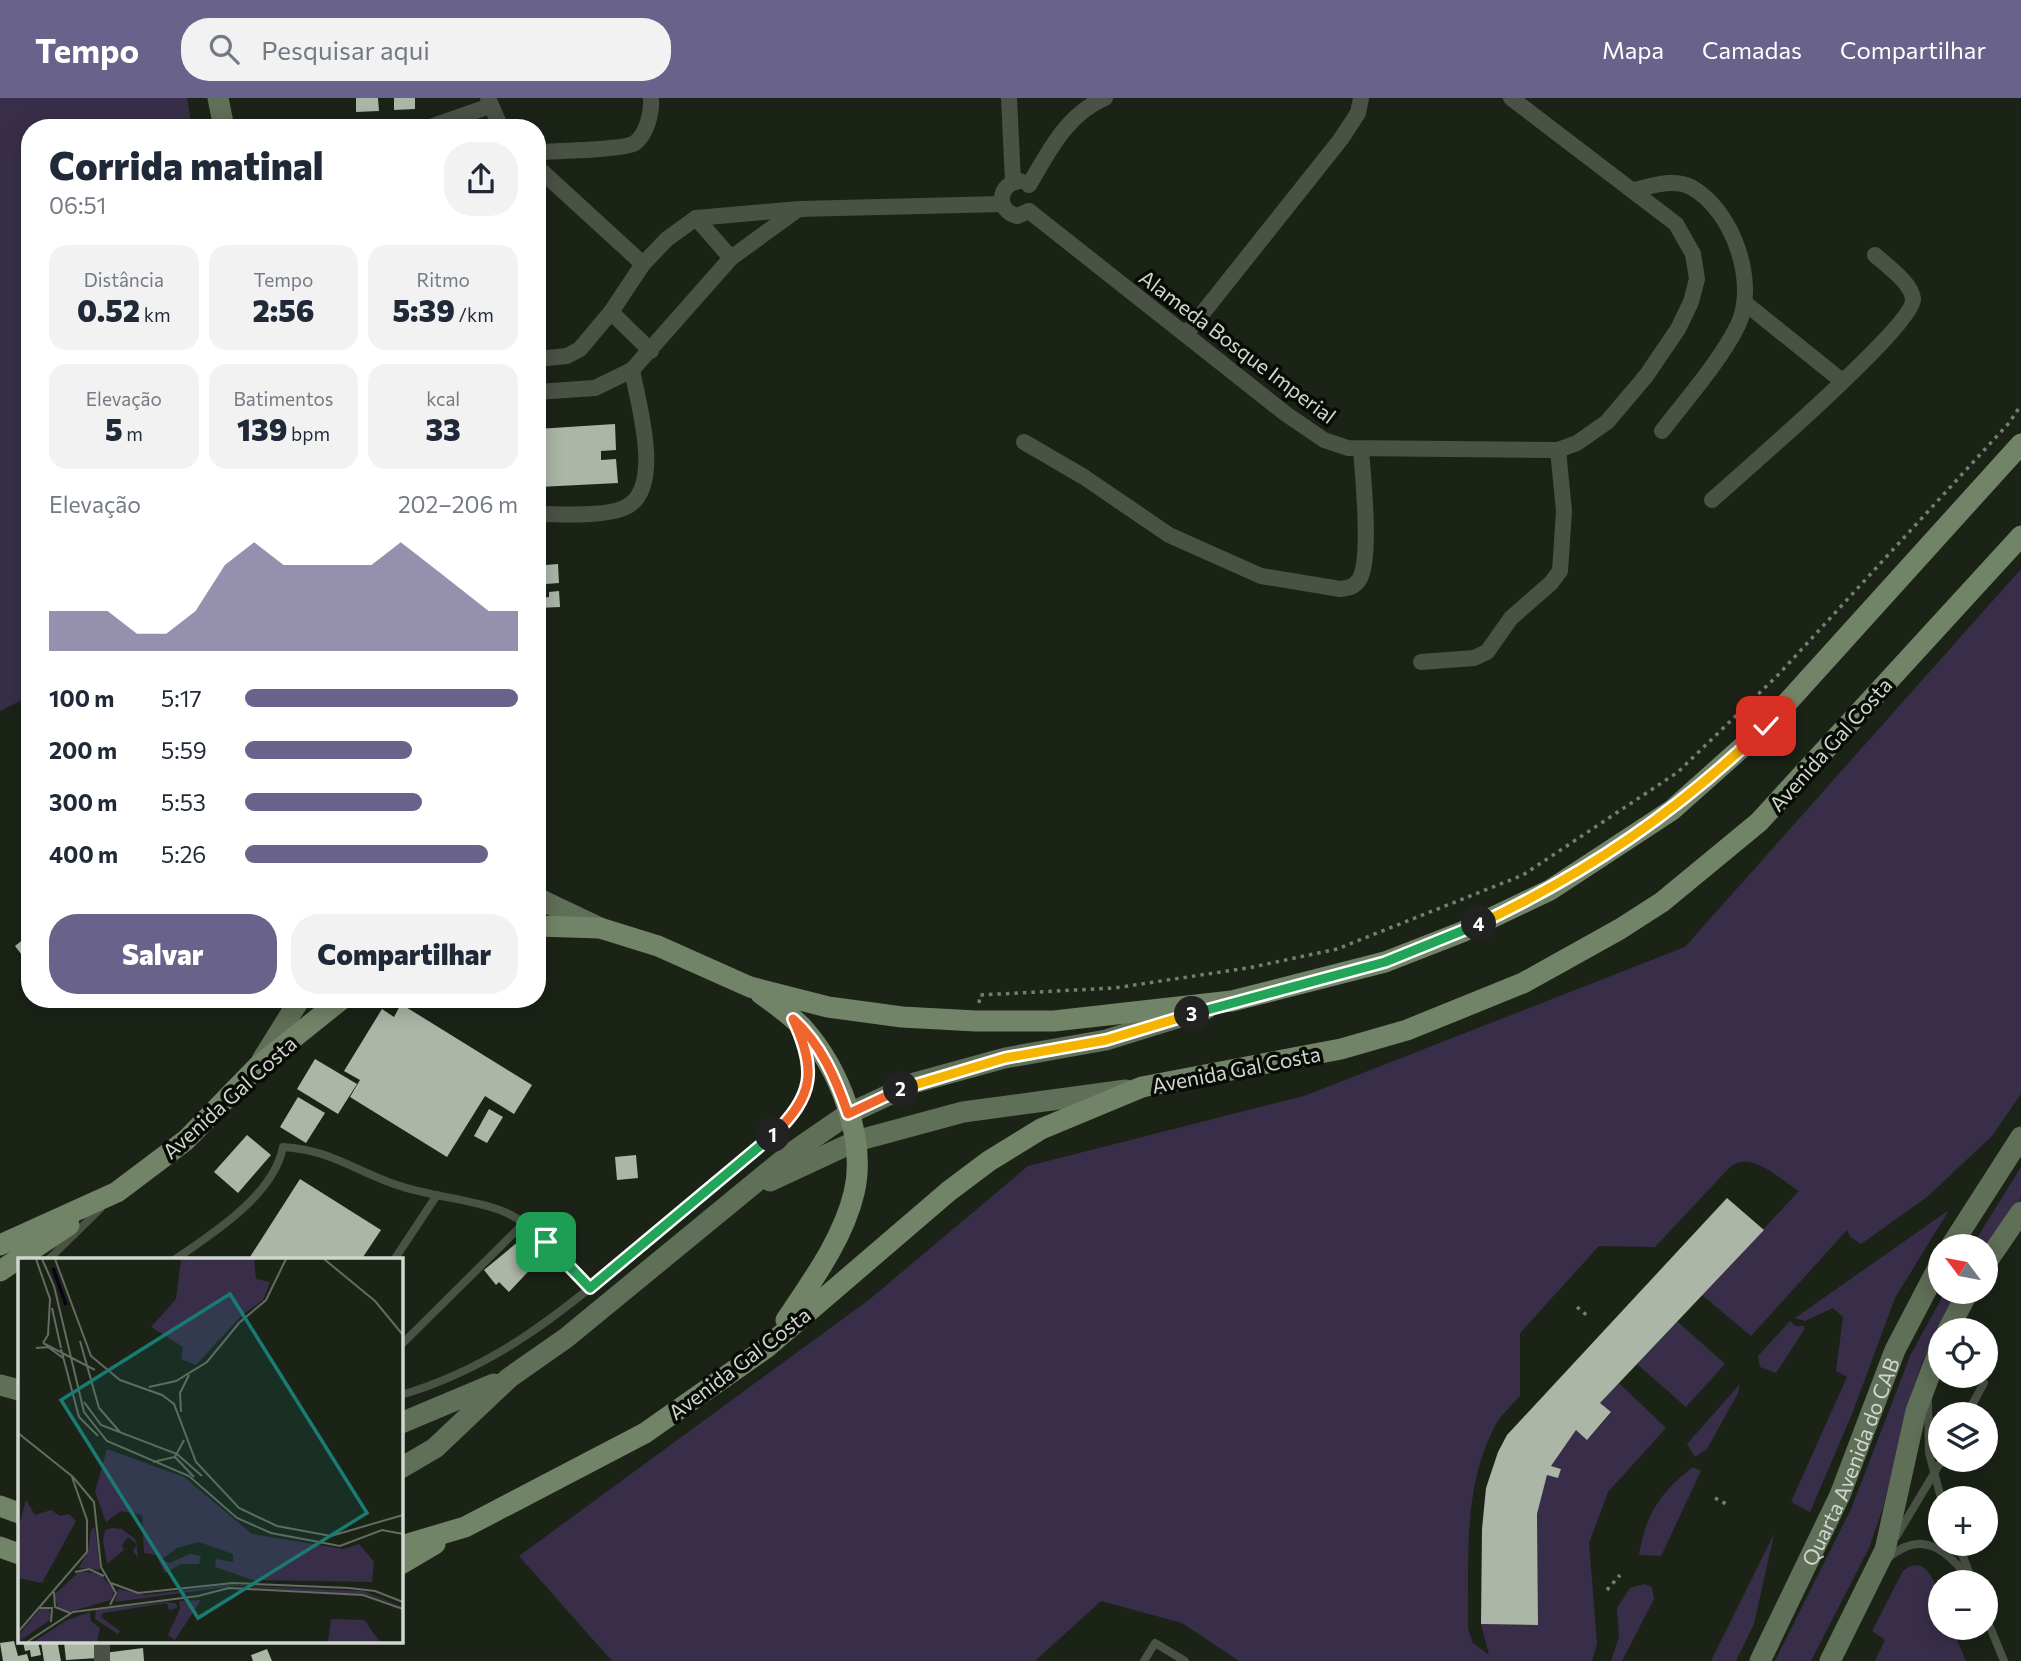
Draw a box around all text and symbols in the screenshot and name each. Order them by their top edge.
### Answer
search box [181,18,671,81]
text: Tempo [35,29,139,70]
icon: search [205,30,243,68]
text: Pesquisar aqui [261,34,430,65]
text: Mapa [1602,35,1664,64]
text: Camadas [1702,35,1802,64]
text: Compartilhar [1840,35,1986,64]
text: Corrida matinal [49,141,324,188]
button: share [444,142,518,216]
text: 06:51 [49,191,106,219]
street label: Alameda Bosque Imperial [1135,264,1341,428]
text: Distância [84,268,164,291]
text: Tempo [254,268,313,291]
text: Ritmo [416,268,470,291]
text: 0.52 [77,291,140,328]
text: 2:56 [252,291,315,328]
text: 5:39 [392,291,455,328]
text: km [140,303,171,326]
text: /km [455,303,494,326]
text: Elevação [86,387,162,410]
text: Batimentos [234,387,333,410]
text: kcal [426,387,460,410]
text: 5 [105,410,123,447]
text: 139 [237,410,287,447]
text: 33 [426,410,461,447]
text: m [123,422,143,445]
text: bpm [287,422,330,445]
text: Elevação [49,490,141,518]
text: 202–206 m [398,490,518,518]
street label: Avenida Gal Costa [1763,672,1897,816]
text: 100 m [49,684,114,712]
text: 5:17 [161,684,202,712]
pin [1736,696,1796,756]
icon: check [1747,707,1785,745]
text: 200 m [49,736,117,764]
text: 5:59 [161,736,207,764]
text: 300 m [49,788,117,816]
text: 5:53 [161,788,206,816]
text: 400 m [49,840,118,868]
text: 5:26 [161,840,206,868]
pin: 4 [1462,906,1496,942]
text: 4 [1473,912,1484,935]
button: Salvar [49,914,277,994]
button: Compartilhar [291,914,518,994]
pin: 3 [1174,996,1210,1032]
text: 3 [1186,1002,1197,1025]
street label: Avenida Gal Costa [157,1030,301,1164]
street label: Avenida Gal Costa [1150,1040,1322,1098]
pin: 2 [884,1072,918,1107]
text: 2 [895,1077,906,1100]
pin: 1 [756,1118,790,1152]
text: 1 [768,1123,777,1146]
pin [516,1212,576,1272]
icon: arrive [527,1223,565,1261]
north arrow [1928,1234,1998,1304]
map controls [1928,1234,1998,1640]
inset map [18,1258,402,1644]
street label: Avenida Gal Costa [663,1301,815,1425]
button: locate [1928,1318,1998,1388]
street label: Quarta Avenida do CAB [1795,1354,1904,1570]
button: layers [1928,1402,1998,1472]
button: + [1928,1486,1998,1556]
button: − [1928,1570,1998,1640]

